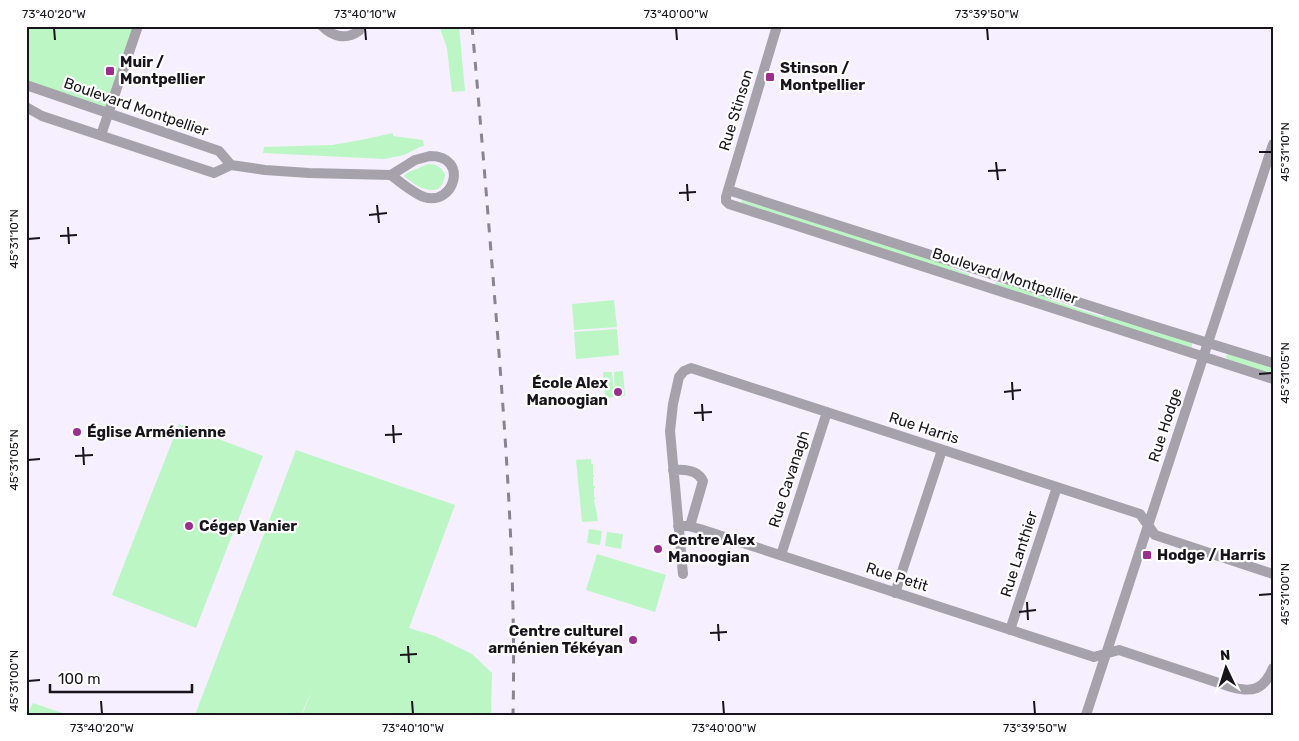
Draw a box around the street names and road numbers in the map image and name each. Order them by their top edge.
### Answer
street label: Rue Stinson [715,67,757,153]
street label: Boulevard Montpellier [61,74,211,140]
street label: Boulevard Montpellier [930,244,1080,308]
street label: Rue Hodge [1145,386,1185,464]
street label: Rue Harris [887,408,962,448]
street label: Rue Cavanagh [765,428,813,530]
street label: Rue Lanthier [997,508,1041,599]
street label: Rue Petit [864,559,930,596]

